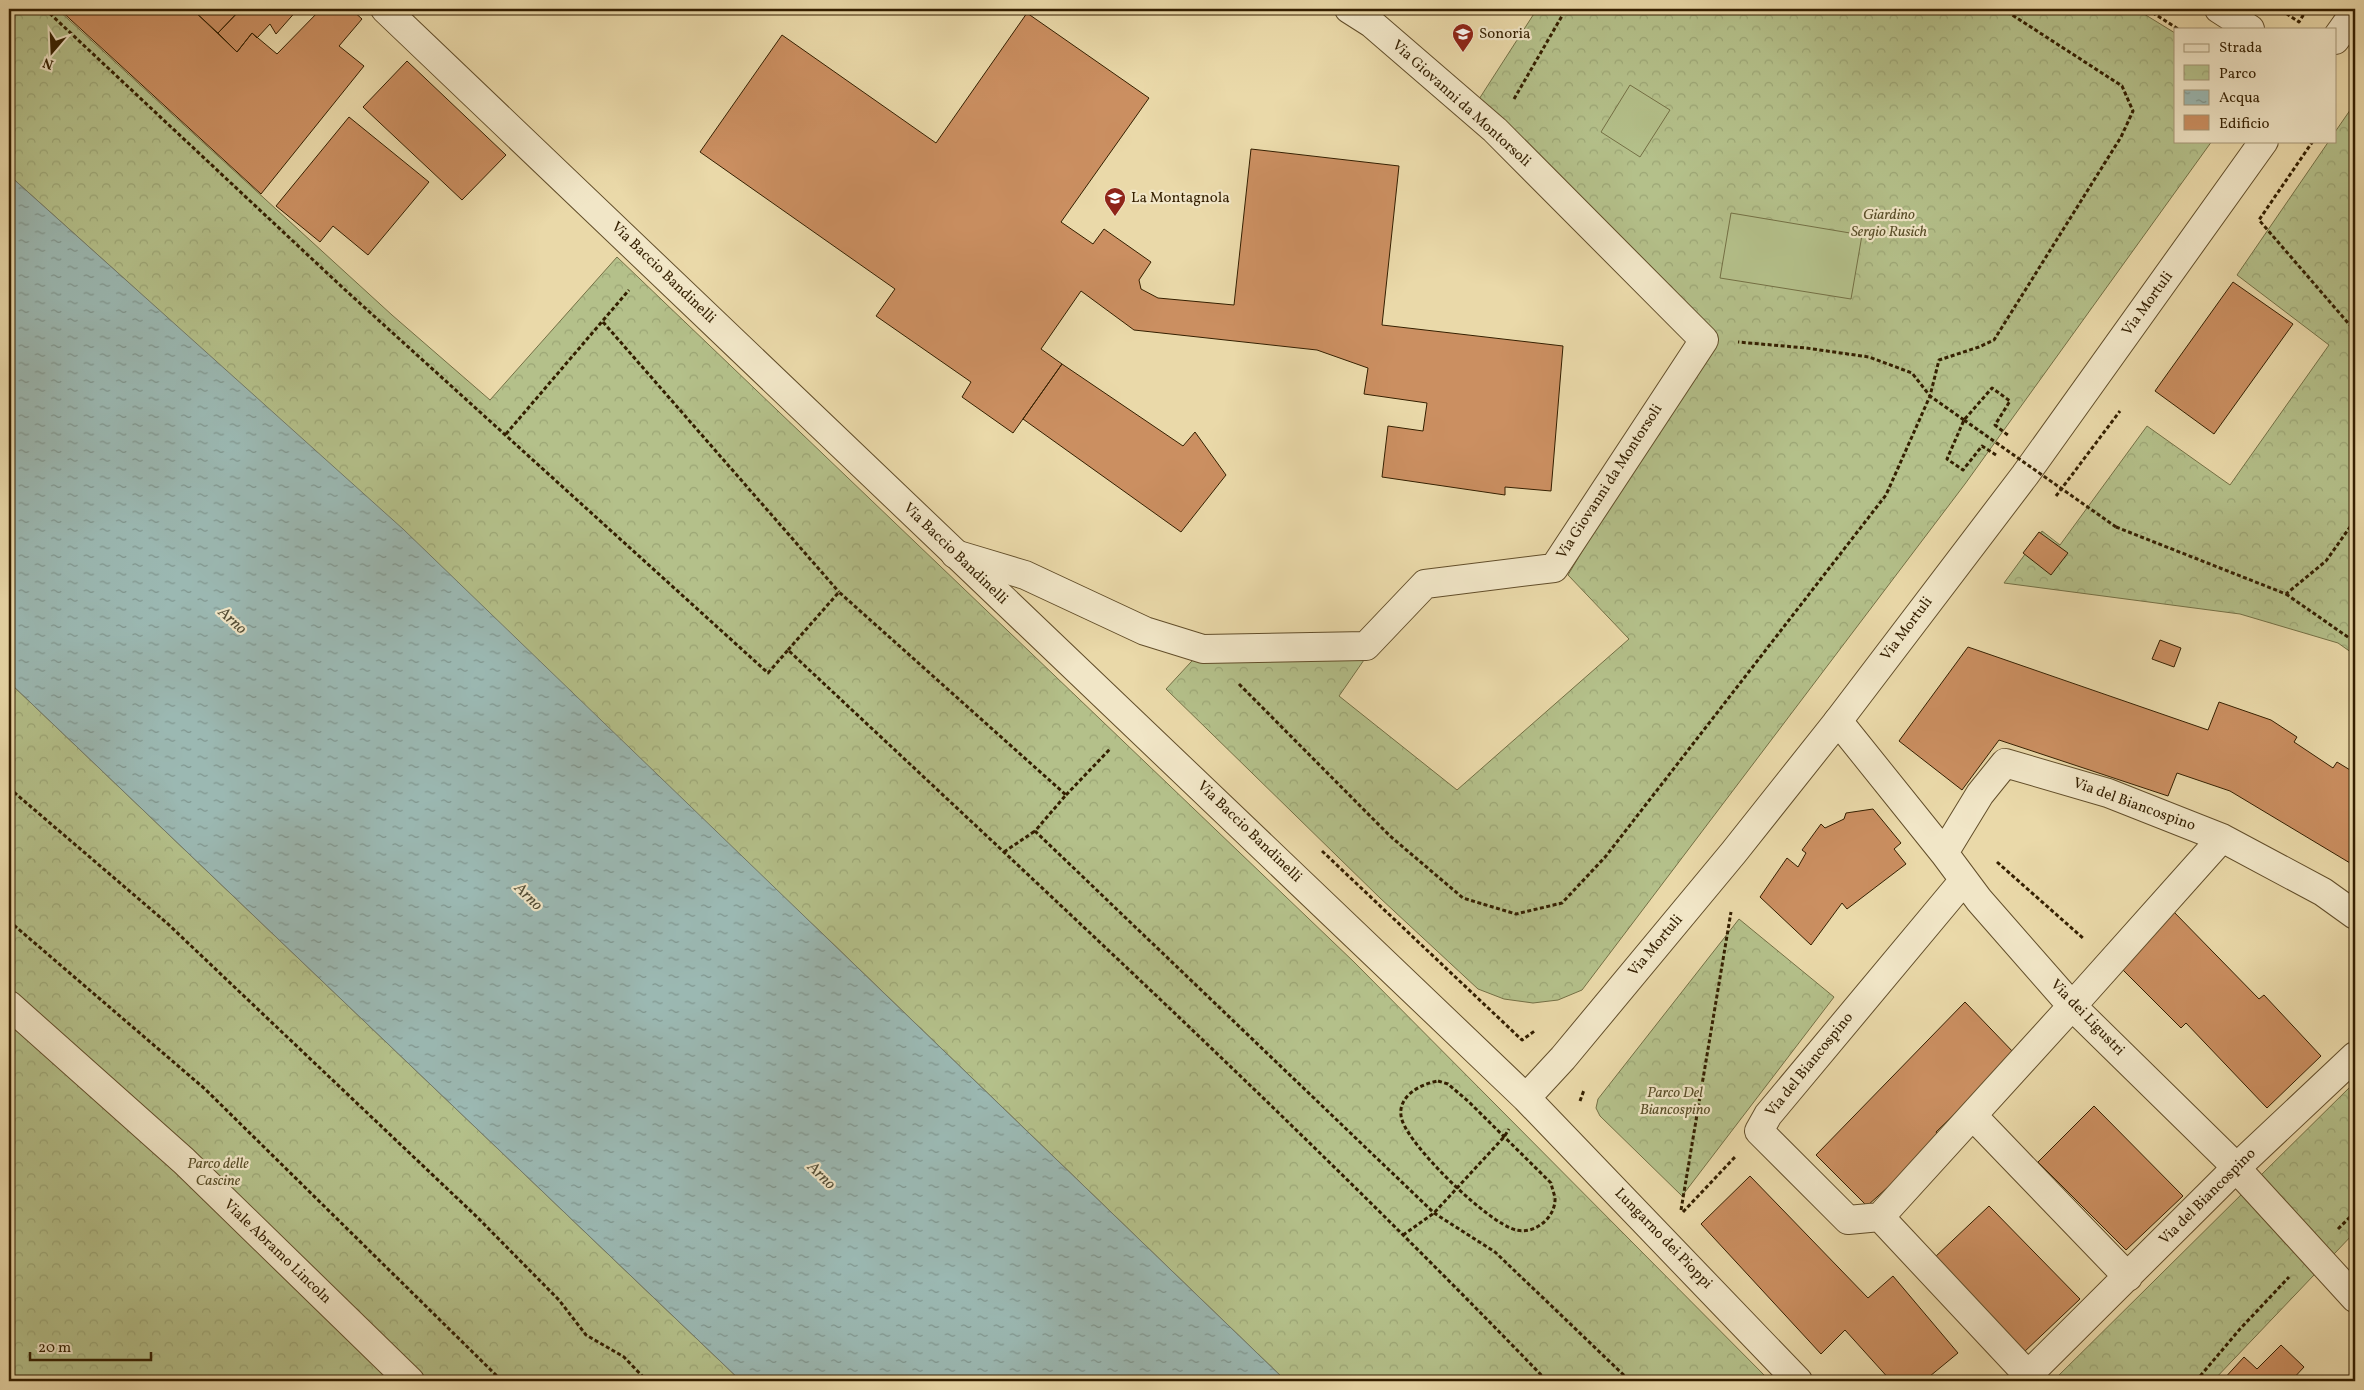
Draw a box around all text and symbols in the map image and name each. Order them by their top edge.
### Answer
school or university icon: Sonoria [1451,22,1475,53]
place label: Sonoria [1479,24,1530,45]
north arrow [28,28,78,78]
legend [2174,28,2336,142]
street label: Via Giovanni da Montorsoli [1387,36,1535,172]
text: Strada [2219,38,2262,59]
text: N [40,52,56,74]
text: Parco [2219,64,2256,85]
text: Acqua [2219,88,2260,109]
text: Edificio [2219,114,2270,135]
school or university icon: La Montagnola [1103,186,1127,217]
place label: La Montagnola [1131,188,1230,209]
park label: Giardino Sergio Rusich [1851,205,1927,243]
street label: Via Baccio Bandinelli [606,217,720,329]
street label: Via Mortuli [2117,267,2179,341]
street label: Via Giovanni da Montorsoli [1552,400,1668,564]
street label: Via Baccio Bandinelli [898,498,1012,610]
street label: Via Mortuli [1876,593,1938,665]
water label: Arno [212,601,252,640]
street label: Via del Biancospino [2070,773,2198,837]
street label: Via Baccio Bandinelli [1192,776,1306,888]
water label: Arno [508,877,548,917]
street label: Via Mortuli [1624,910,1688,982]
street label: Via dei Ligustri [2045,975,2129,1061]
street label: Via del Biancospino [1761,1008,1859,1122]
park label: Parco Del Biancospino [1640,1083,1711,1121]
street label: Via del Biancospino [2155,1144,2261,1250]
park label: Parco delle Cascine [187,1154,249,1192]
water label: Arno [801,1156,841,1196]
street label: Lungarno dei Pioppi [1609,1184,1717,1294]
street label: Viale Abramo Lincoln [218,1195,336,1309]
scale bar [30,1330,151,1362]
text: 20 m [38,1338,71,1359]

